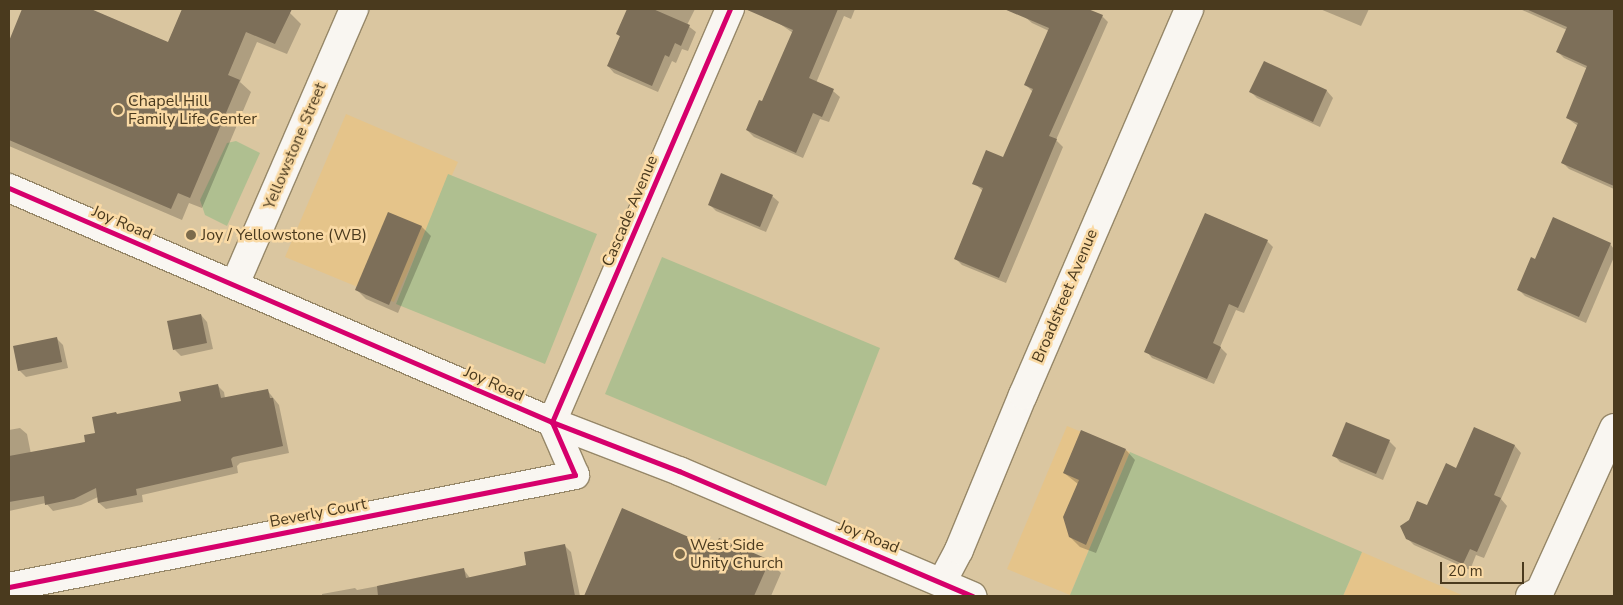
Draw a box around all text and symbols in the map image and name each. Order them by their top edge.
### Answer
street label: Yellowstone Street [260,80,330,212]
place label: Chapel Hill Family Life Center [128,91,257,129]
marker: Chapel Hill Family Life Center [112,104,124,116]
street label: Cascade Avenue [598,153,662,269]
street label: Joy Road [89,202,155,244]
place label: Joy / Yellowstone (WB) [201,225,367,245]
street label: Broadstreet Avenue [1028,226,1102,366]
marker: Joy / Yellowstone (WB) [185,229,197,241]
street label: Joy Road [461,362,527,406]
street label: Beverly Court [268,494,368,532]
street label: Joy Road [836,516,902,558]
place label: West Side Unity Church [690,535,783,573]
marker: West Side Unity Church [674,548,686,560]
scale bar [1443,552,1527,584]
text: 20 m [1448,561,1483,581]

